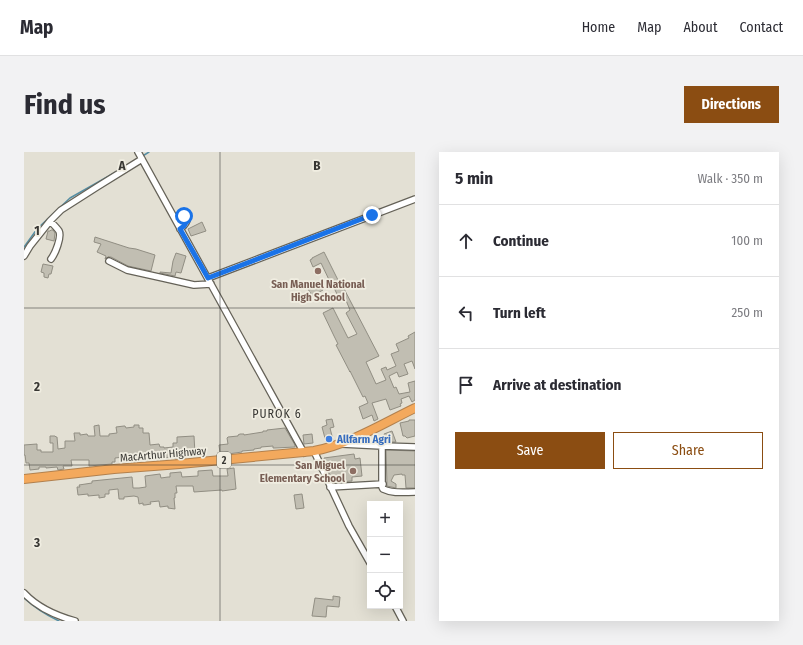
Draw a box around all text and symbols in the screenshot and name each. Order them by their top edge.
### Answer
text: Map [20,16,53,39]
text: Home [582,19,615,36]
text: Map [637,19,661,36]
text: About [683,19,718,36]
text: Contact [740,19,783,36]
button: Directions [684,86,779,123]
text: Find us [24,88,106,121]
text: A [117,158,126,173]
text: B [313,158,321,173]
text: 5 min [455,168,493,189]
text: Walk · 350 m [697,171,763,186]
route end [363,206,381,224]
route start [175,207,193,225]
text: 1 [34,223,40,238]
icon: ahead [455,230,477,252]
text: Continue [493,232,549,250]
text: 100 m [731,233,763,248]
marker: San Manuel National High School [313,266,323,276]
place label: San Manuel National High School [271,278,366,304]
icon: left [455,302,477,324]
text: Turn left [493,304,546,322]
text: 250 m [731,305,763,320]
icon: arrive [455,374,477,396]
text: Arrive at destination [493,376,621,394]
text: 2 [33,379,40,394]
district label: PUROK 6 [252,407,302,421]
button: Save [455,432,605,469]
button: Share [613,432,763,469]
place label: Allfarm Agri [336,433,391,446]
marker: Allfarm Agri [324,434,334,444]
street label: MacArthur Highway [119,444,207,465]
road number: 2 [217,452,231,468]
place label: San Miguel Elementary School [260,459,346,485]
marker: San Miguel Elementary School [348,466,358,476]
map controls [367,501,403,609]
button: + [367,501,403,537]
text: 3 [33,535,40,550]
button: − [367,537,403,573]
button: locate [367,573,403,609]

